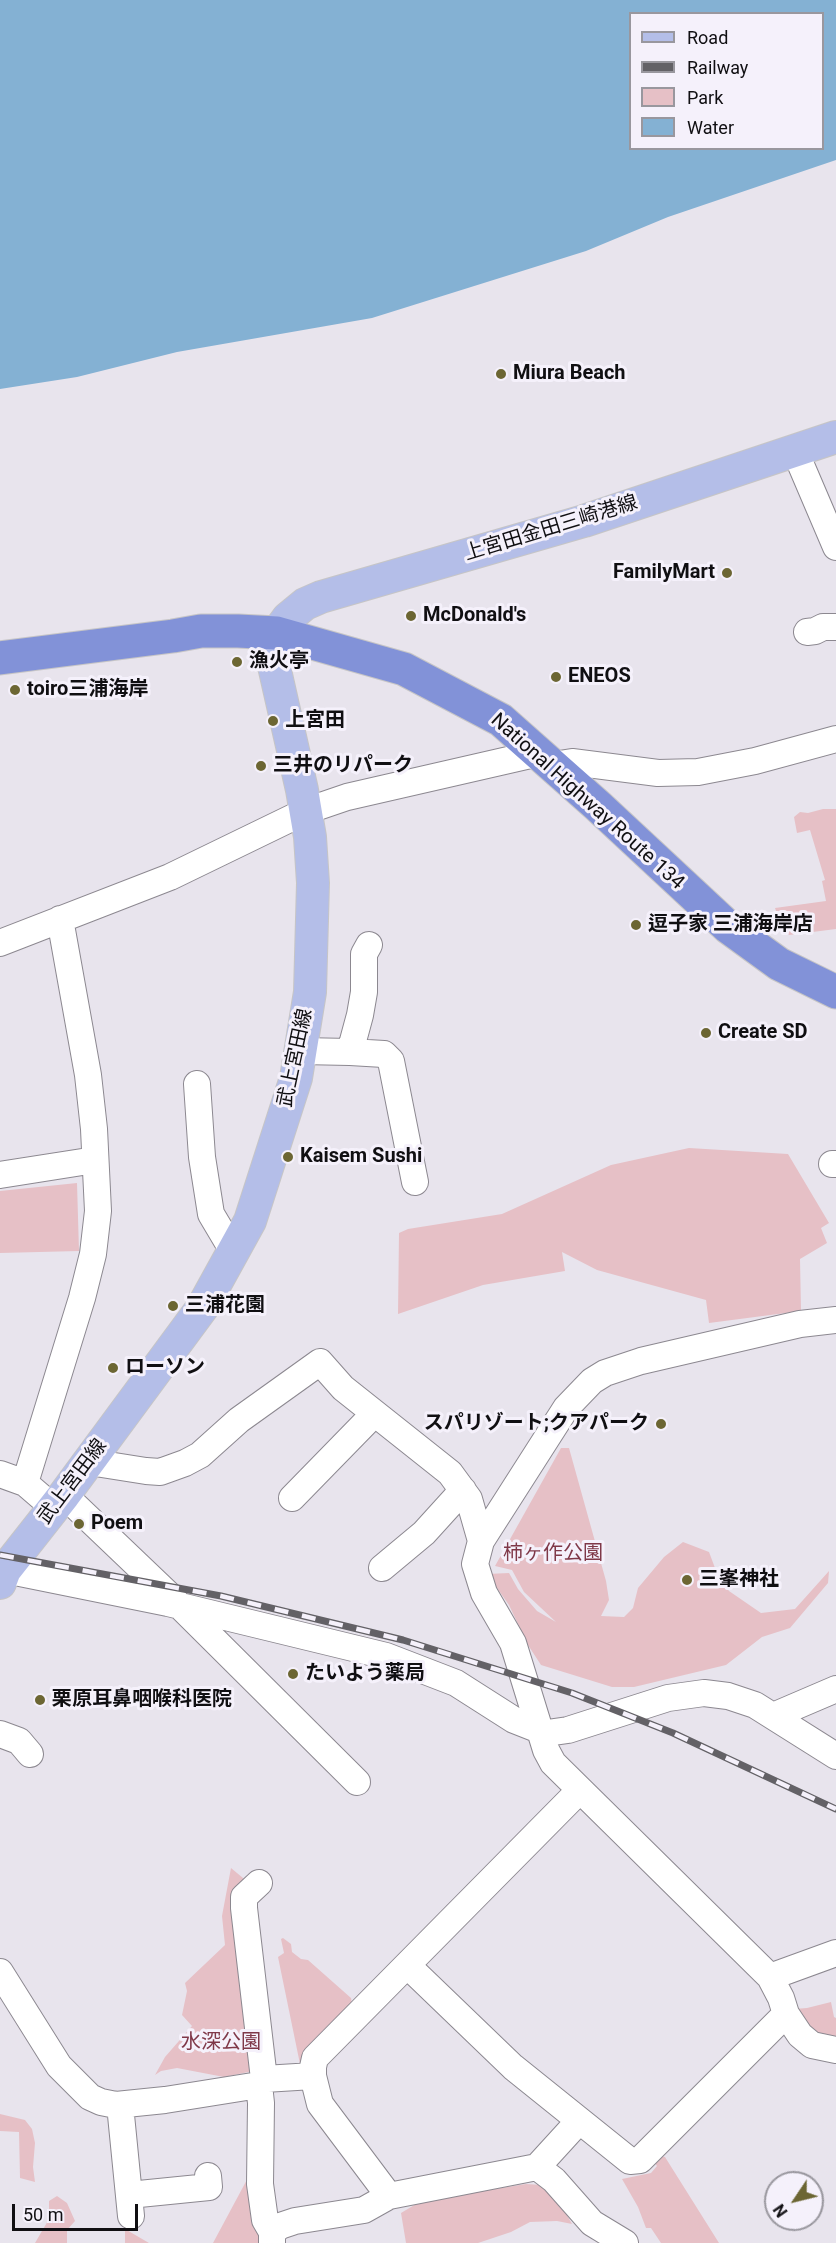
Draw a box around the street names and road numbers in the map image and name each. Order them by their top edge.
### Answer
street label: 上宮田金田三崎港線 [461,491,641,567]
street label: National Highway Route 134 [485,709,689,895]
street label: 武上宮田線 [274,1007,318,1109]
street label: 武上宮田線 [33,1435,113,1529]

